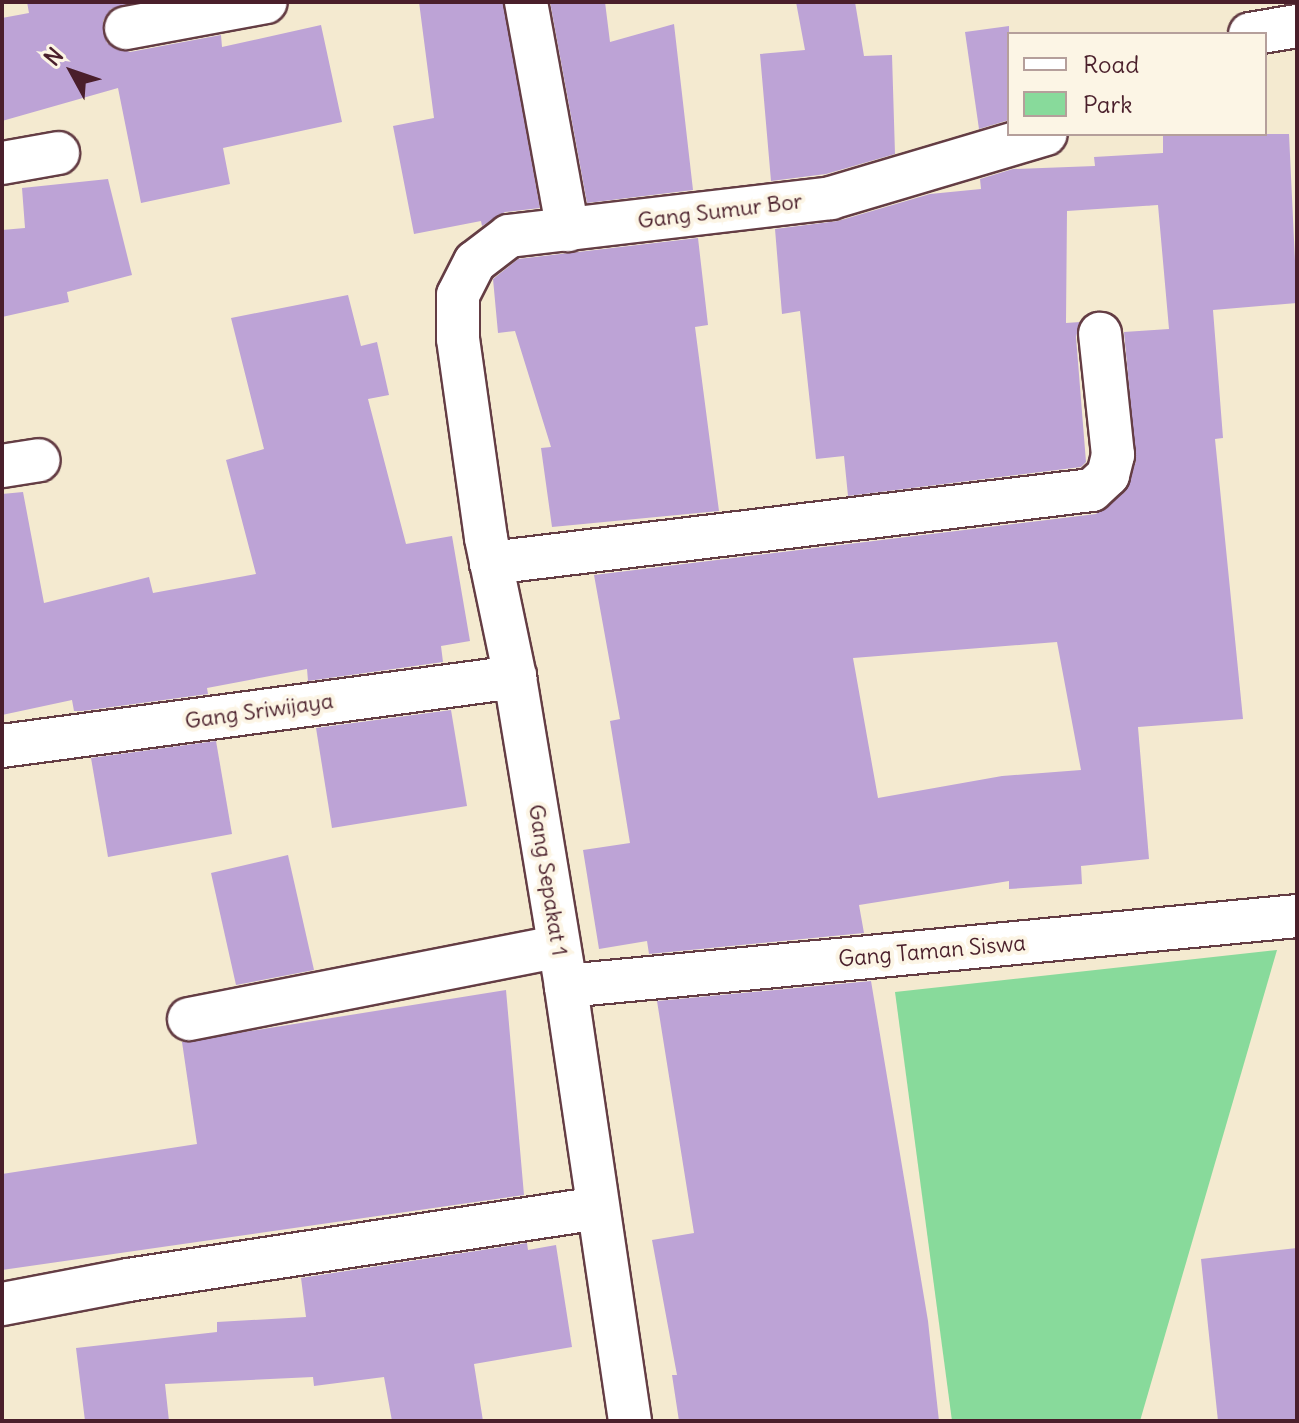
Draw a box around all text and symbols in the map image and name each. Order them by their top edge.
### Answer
north arrow [32,32,112,112]
legend [1007,32,1267,136]
text: N [38,42,69,71]
text: Road [1083,49,1139,79]
text: Park [1083,89,1133,119]
street label: Gang Sumur Bor [636,188,804,234]
street label: Gang Sriwijaya [183,688,335,734]
street label: Gang Sepakat 1 [523,802,573,958]
street label: Gang Taman Siswa [837,930,1027,972]

